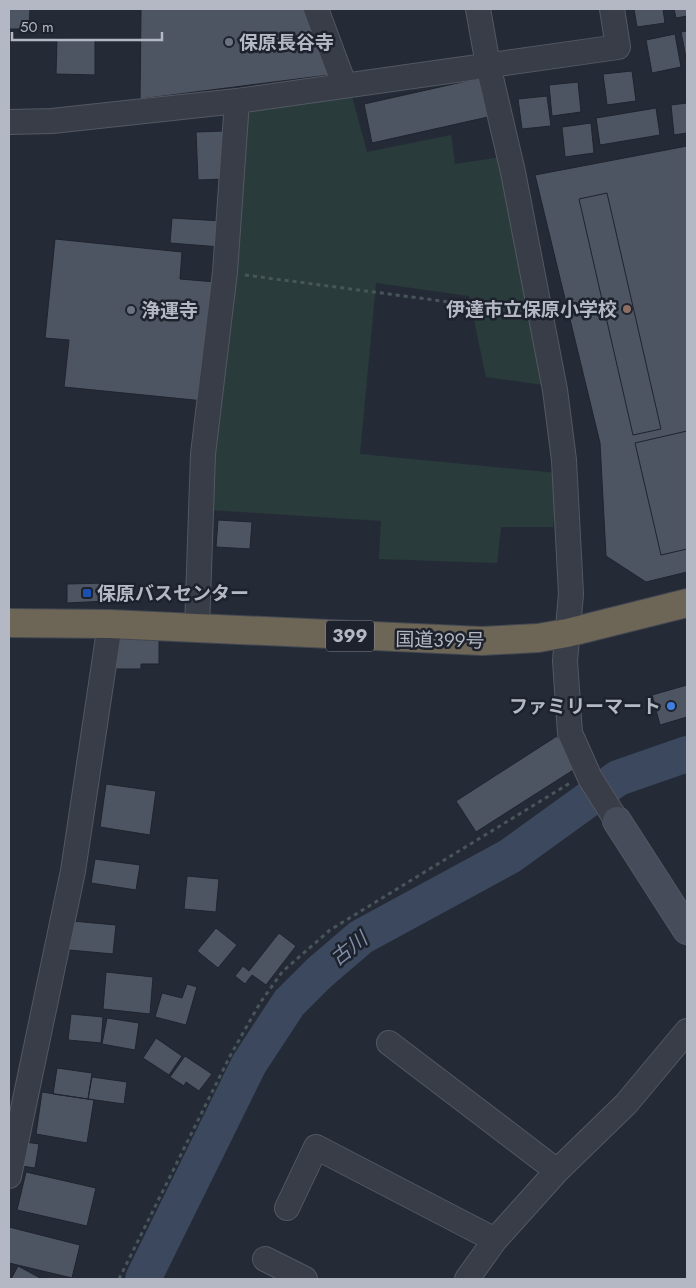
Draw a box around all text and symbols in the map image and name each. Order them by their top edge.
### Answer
scale bar [12,10,162,42]
text: 50 m [20,16,54,38]
place label: 保原長谷寺 [239,29,334,56]
marker: 保原長谷寺 [223,36,235,48]
place label: 伊達市立保原小学校 [446,296,617,323]
place label: 浄運寺 [141,297,198,324]
marker: 伊達市立保原小学校 [621,303,633,315]
marker: 浄運寺 [125,304,137,316]
place label: 保原バスセンター [97,580,249,607]
marker: 保原バスセンター [81,587,93,599]
road number: 399 [326,620,374,652]
street label: 国道399号 [395,626,485,654]
place label: ファミリーマート [509,693,661,720]
marker: ファミリーマート [665,700,677,712]
water label: 古川 [324,924,375,973]

